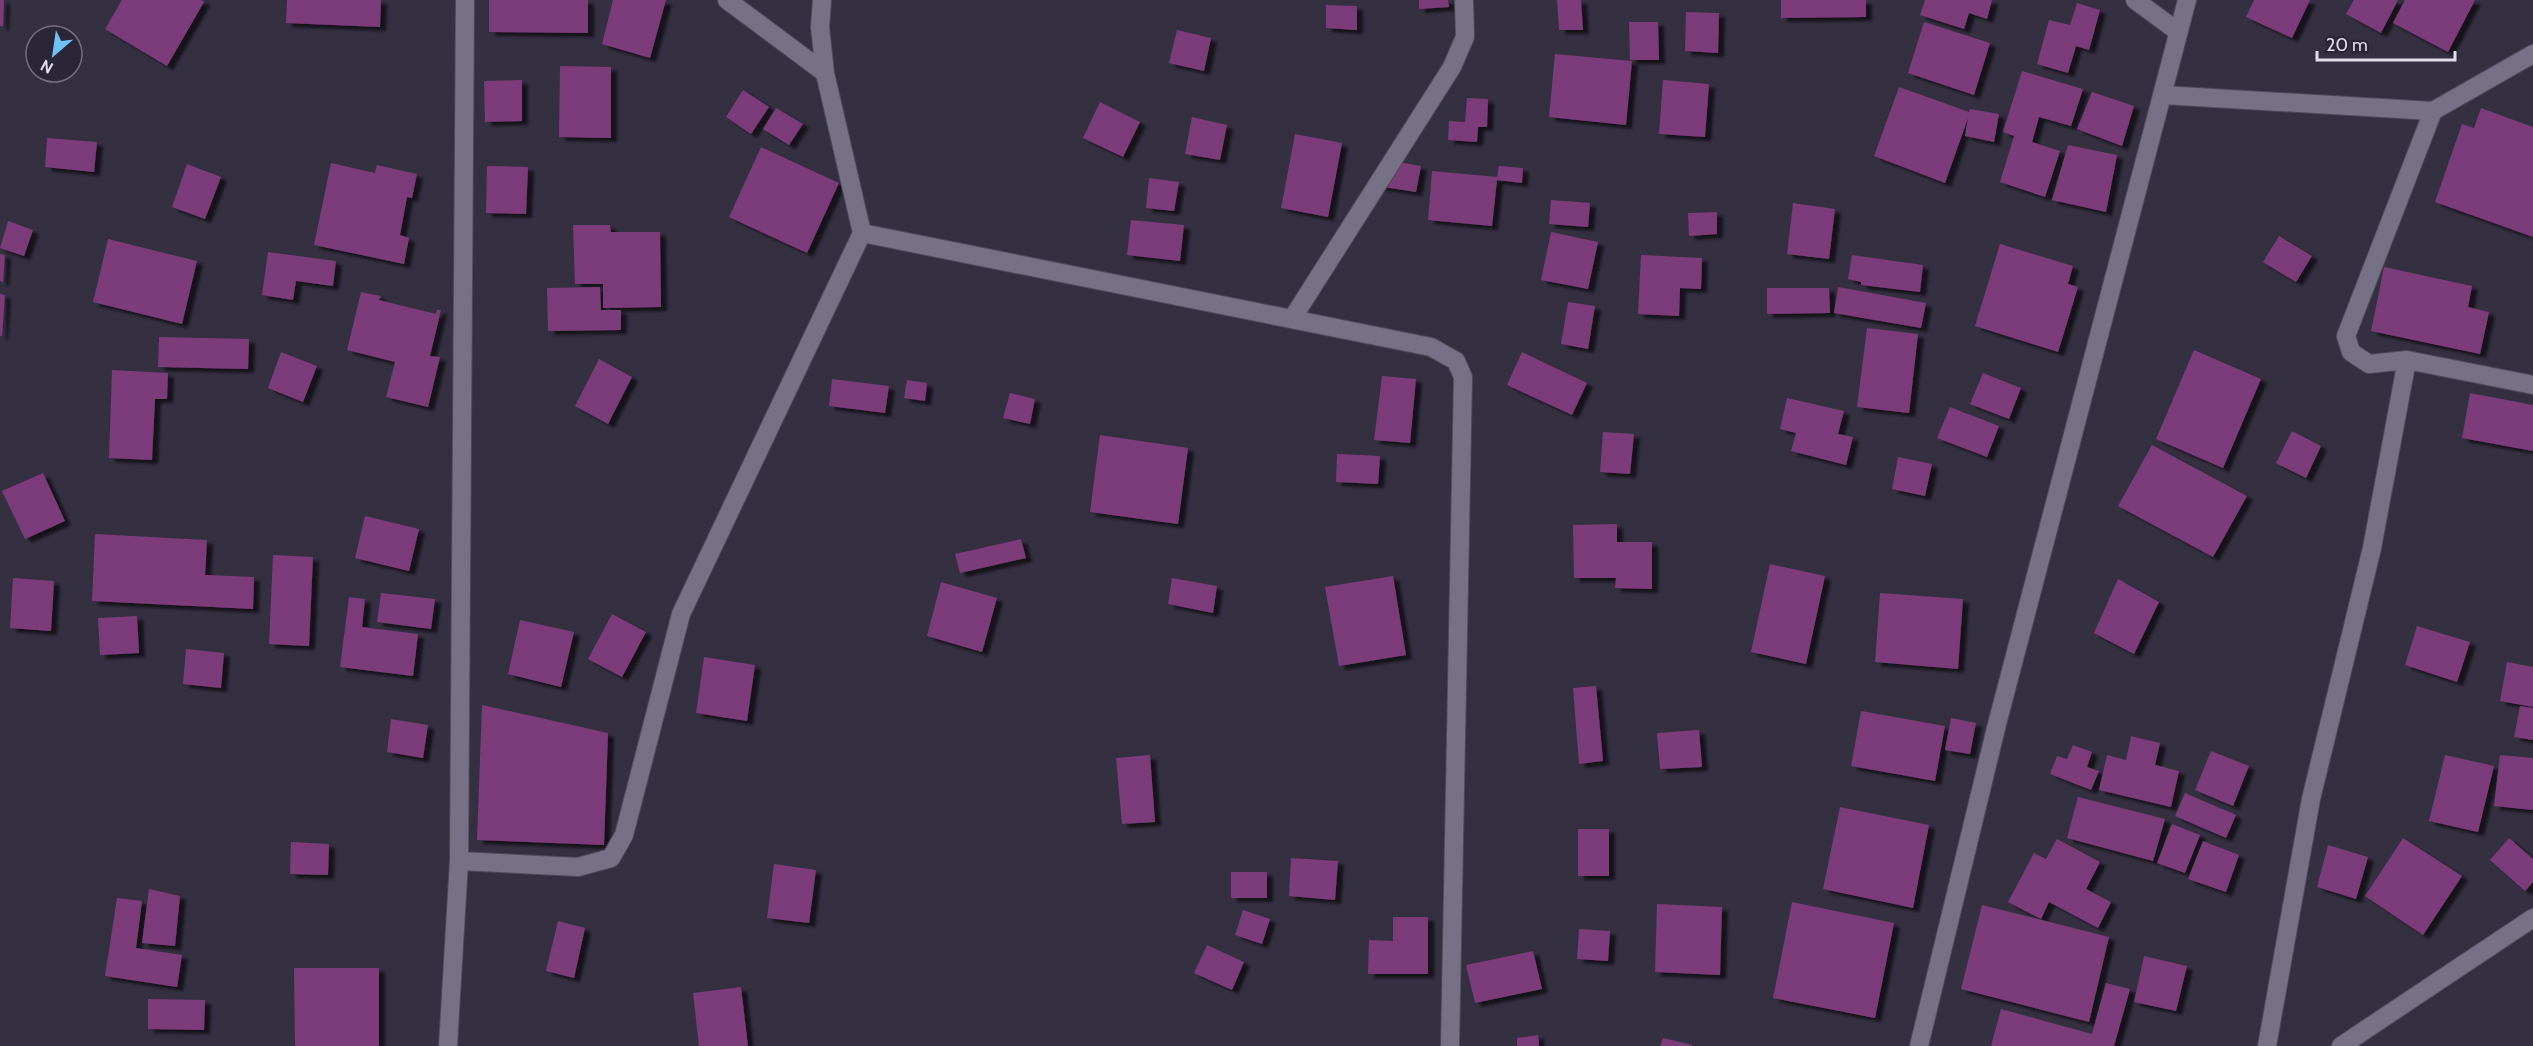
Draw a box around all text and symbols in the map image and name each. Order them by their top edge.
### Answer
north arrow [24,24,84,84]
scale bar [2317,24,2455,62]
text: 20 m [2326,34,2368,56]
text: N [37,56,57,78]

